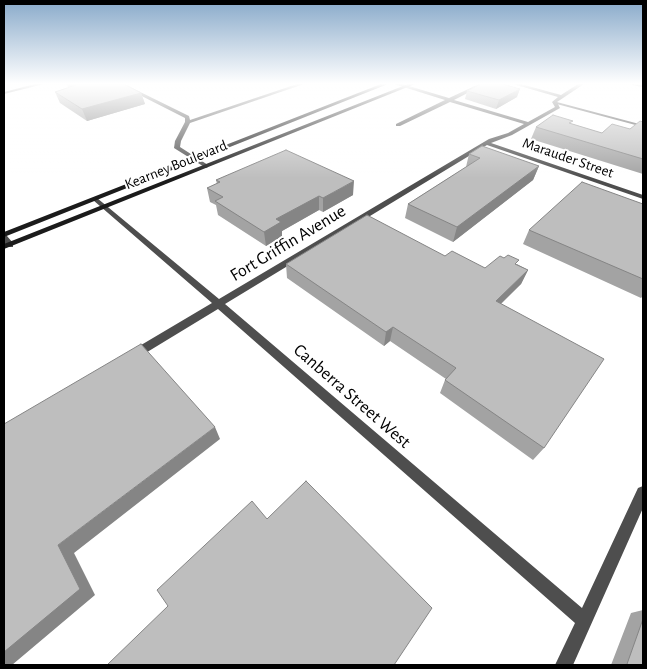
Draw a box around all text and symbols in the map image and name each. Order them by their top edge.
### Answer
street label: Marauder Street [520,134,616,182]
street label: Kearney Boulevard [122,136,230,194]
street label: Fort Griffin Avenue [226,200,350,286]
street label: Canberra Street West [289,339,415,453]

